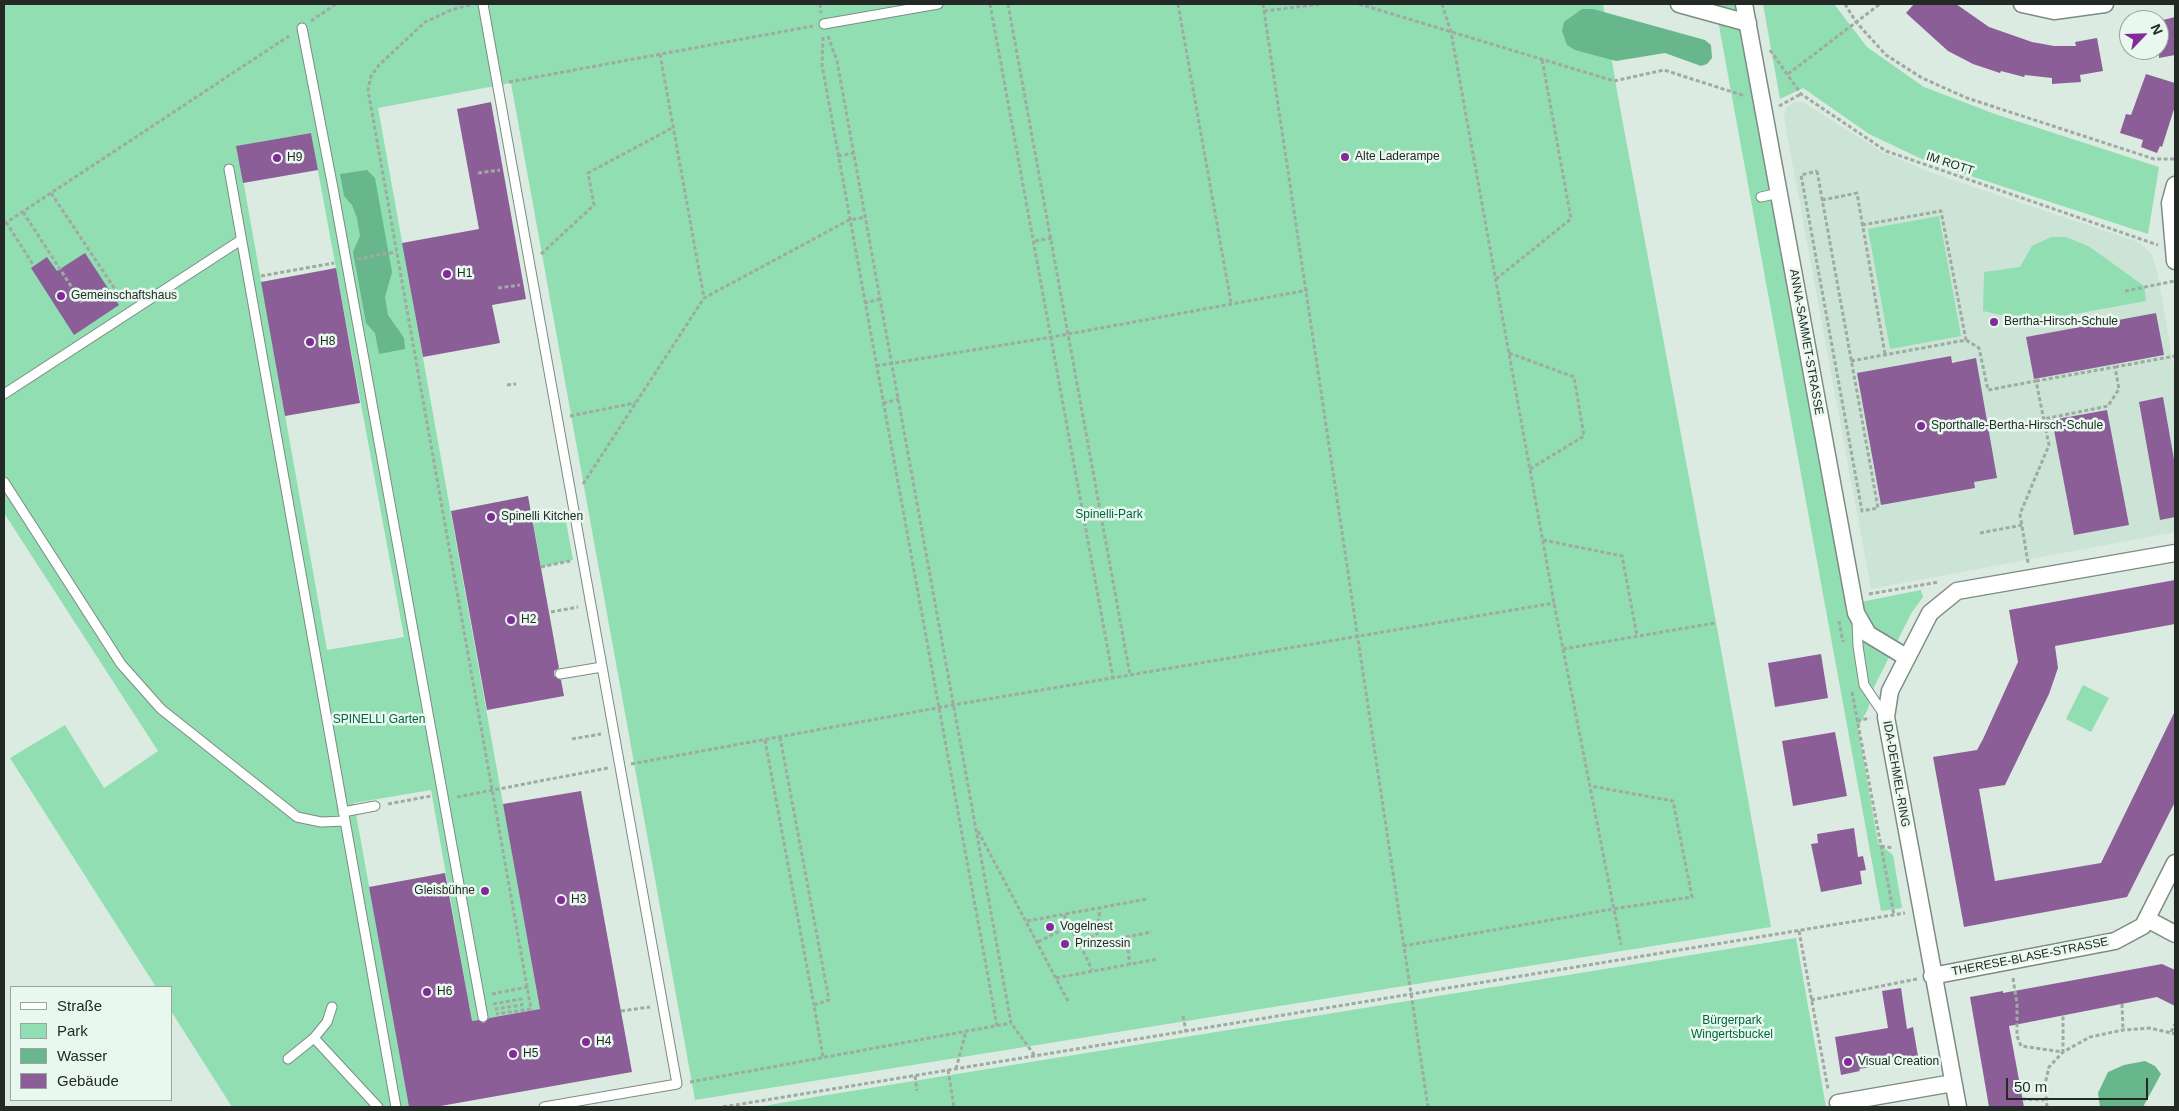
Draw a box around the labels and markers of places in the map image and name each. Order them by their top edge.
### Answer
place label: Alte Laderampe [1355,150,1440,164]
place label: H9 [287,151,302,165]
marker: Alte Laderampe [1339,151,1351,163]
marker: H9 [271,152,283,164]
place label: H1 [457,267,472,281]
marker: H1 [441,268,453,280]
place label: Gemeinschaftshaus [71,289,177,303]
marker: Gemeinschaftshaus [55,290,67,302]
place label: Bertha-Hirsch-Schule [2004,315,2118,329]
marker: Bertha-Hirsch-Schule [1988,316,2000,328]
place label: H8 [320,335,335,349]
marker: H8 [304,336,316,348]
place label: Sporthalle-Bertha-Hirsch-Schule [1931,419,2103,433]
marker: Sporthalle-Bertha-Hirsch-Schule [1915,420,1927,432]
place label: Spinelli Kitchen [501,510,583,524]
marker: Spinelli Kitchen [485,511,497,523]
place label: H2 [521,613,536,627]
marker: H2 [505,614,517,626]
place label: Gleisbühne [414,884,475,898]
marker: Gleisbühne [479,885,491,897]
place label: H3 [571,893,586,907]
marker: H3 [555,894,567,906]
place label: Vogelnest [1060,920,1113,934]
marker: Vogelnest [1044,921,1056,933]
place label: Prinzessin [1075,937,1130,951]
marker: Prinzessin [1059,938,1071,950]
place label: H6 [437,985,452,999]
marker: H6 [421,986,433,998]
place label: H4 [596,1035,611,1049]
marker: H4 [580,1036,592,1048]
place label: H5 [523,1047,538,1061]
marker: H5 [507,1048,519,1060]
place label: Visual Creation [1858,1055,1939,1069]
marker: Visual Creation [1842,1056,1854,1068]

